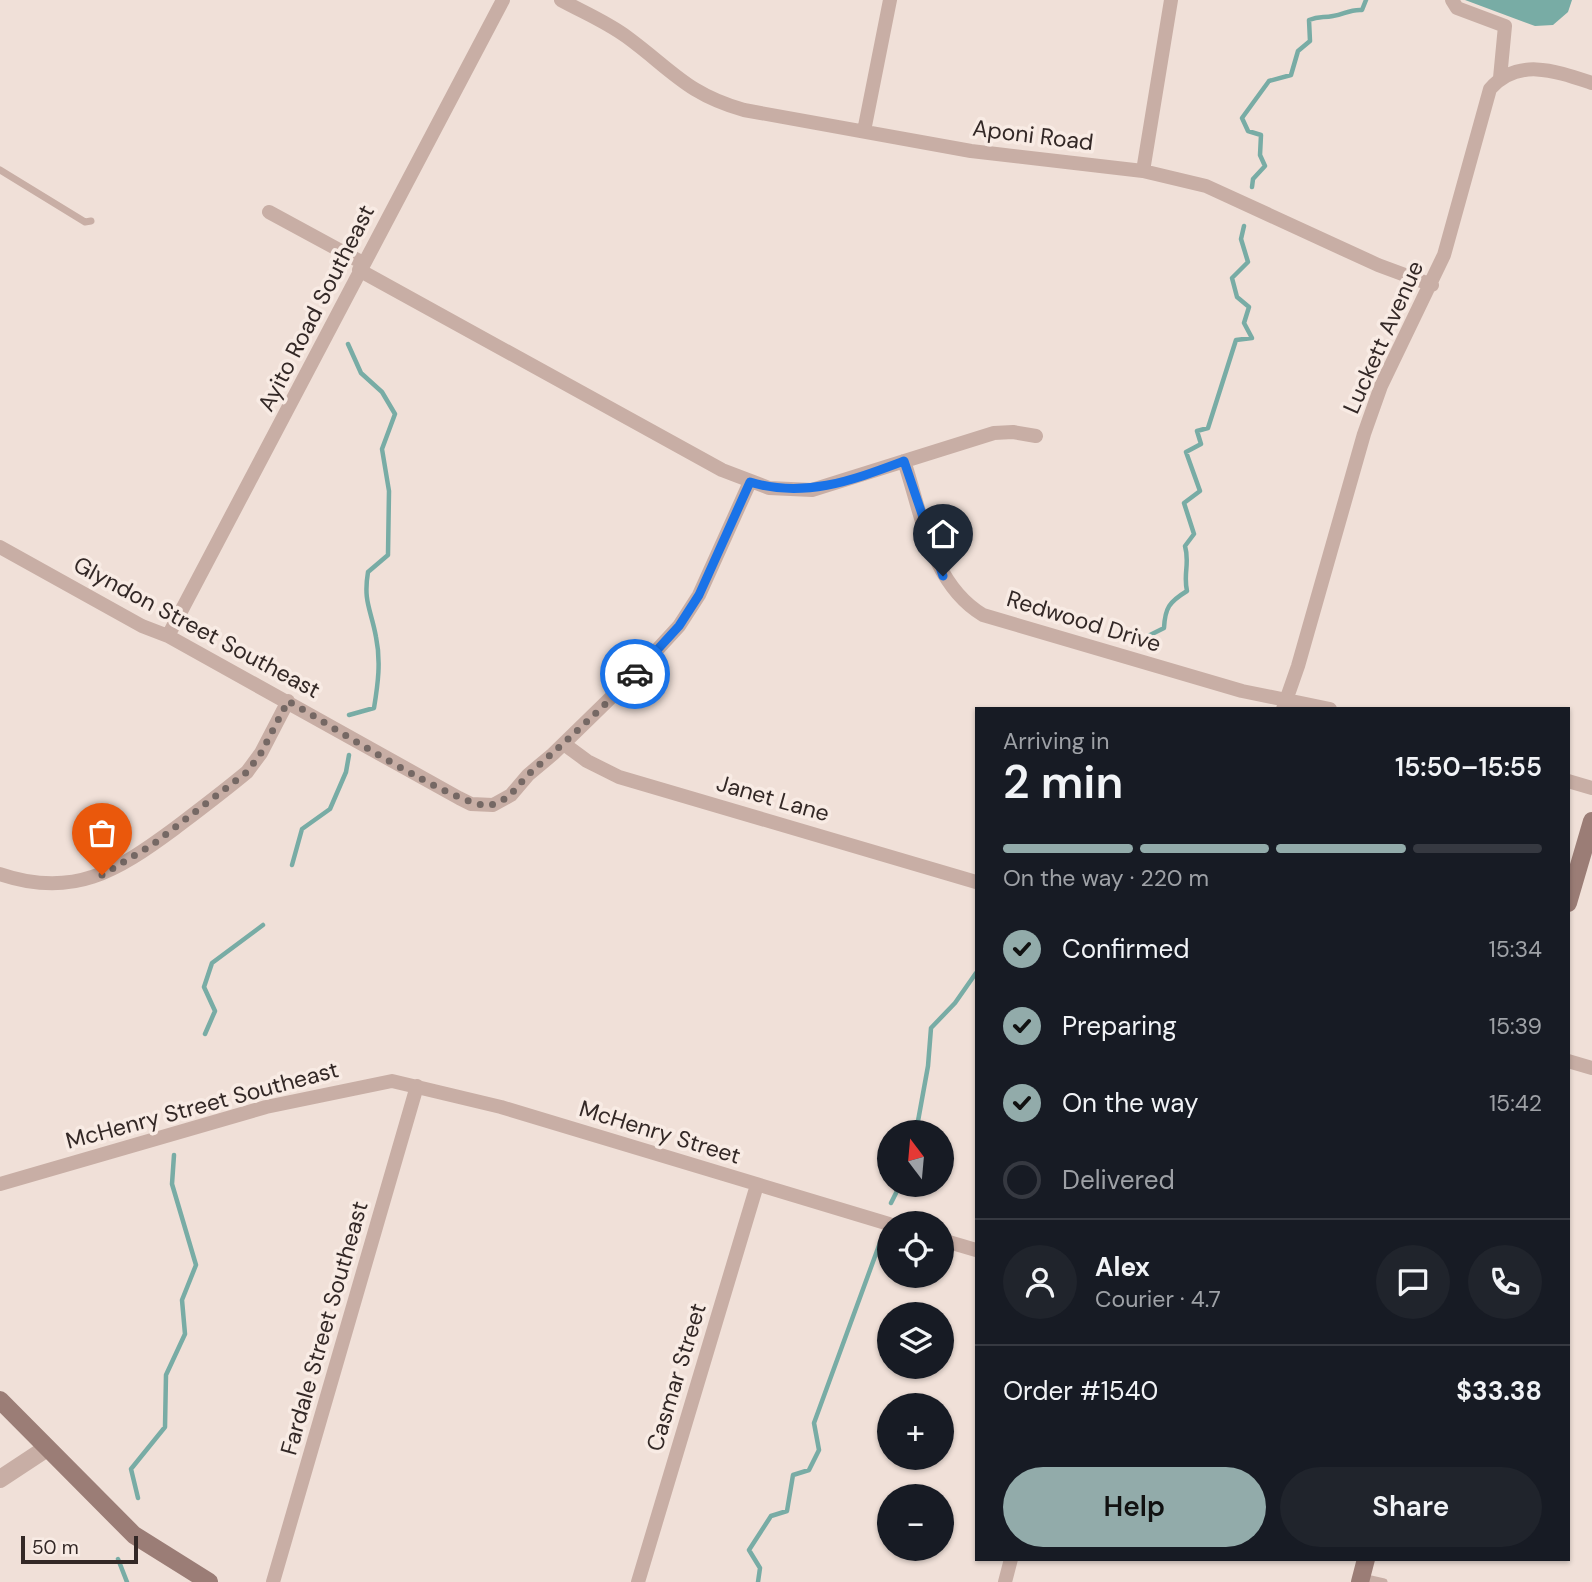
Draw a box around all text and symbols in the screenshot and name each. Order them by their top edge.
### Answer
street label: Aponi Road [971,113,1095,157]
street label: Ayito Road Southeast [251,199,381,417]
street label: Luckett Avenue [1336,256,1430,418]
pin [913,504,973,576]
icon: home [924,515,962,553]
street label: Glyndon Street Southeast [68,549,326,705]
street label: Redwood Drive [1003,583,1165,659]
courier [600,639,670,709]
icon: car [616,655,654,693]
text: Arriving in [1003,726,1109,756]
text: 15:50–15:55 [1395,750,1542,784]
text: 2 min [1003,752,1123,812]
street label: Janet Lane [713,768,833,828]
pin [72,803,132,875]
icon: bag [83,814,121,852]
text: On the way · 220 m [1003,863,1209,893]
icon: check [1003,930,1041,968]
text: Confirmed [1062,932,1189,966]
text: 15:34 [1489,934,1542,964]
icon: check [1003,1007,1041,1045]
text: Preparing [1062,1009,1177,1043]
text: 15:39 [1489,1011,1542,1041]
street label: McHenry Street Southeast [62,1054,342,1156]
icon: check [1003,1084,1041,1122]
text: On the way [1062,1086,1198,1120]
text: 15:42 [1489,1088,1542,1118]
street label: McHenry Street [576,1093,744,1171]
north arrow [877,1120,954,1197]
map controls [877,1120,954,1561]
text: Delivered [1062,1163,1175,1197]
street label: Fardale Street Southeast [273,1198,375,1458]
button: locate [877,1211,954,1288]
button: person [1003,1245,1077,1319]
button: chat [1376,1245,1450,1319]
button: phone [1468,1245,1542,1319]
text: Alex [1095,1250,1150,1284]
text: Courier · 4.7 [1095,1284,1221,1314]
street label: Casmar Street [639,1299,713,1455]
button: layers [877,1302,954,1379]
text: Order #1540 [1003,1374,1158,1408]
text: $33.38 [1456,1374,1542,1408]
button: + [877,1393,954,1470]
button: Help [1003,1467,1266,1547]
button: Share [1280,1467,1542,1547]
button: − [877,1484,954,1561]
scale bar [21,1533,138,1565]
text: 50 m [32,1535,79,1560]

